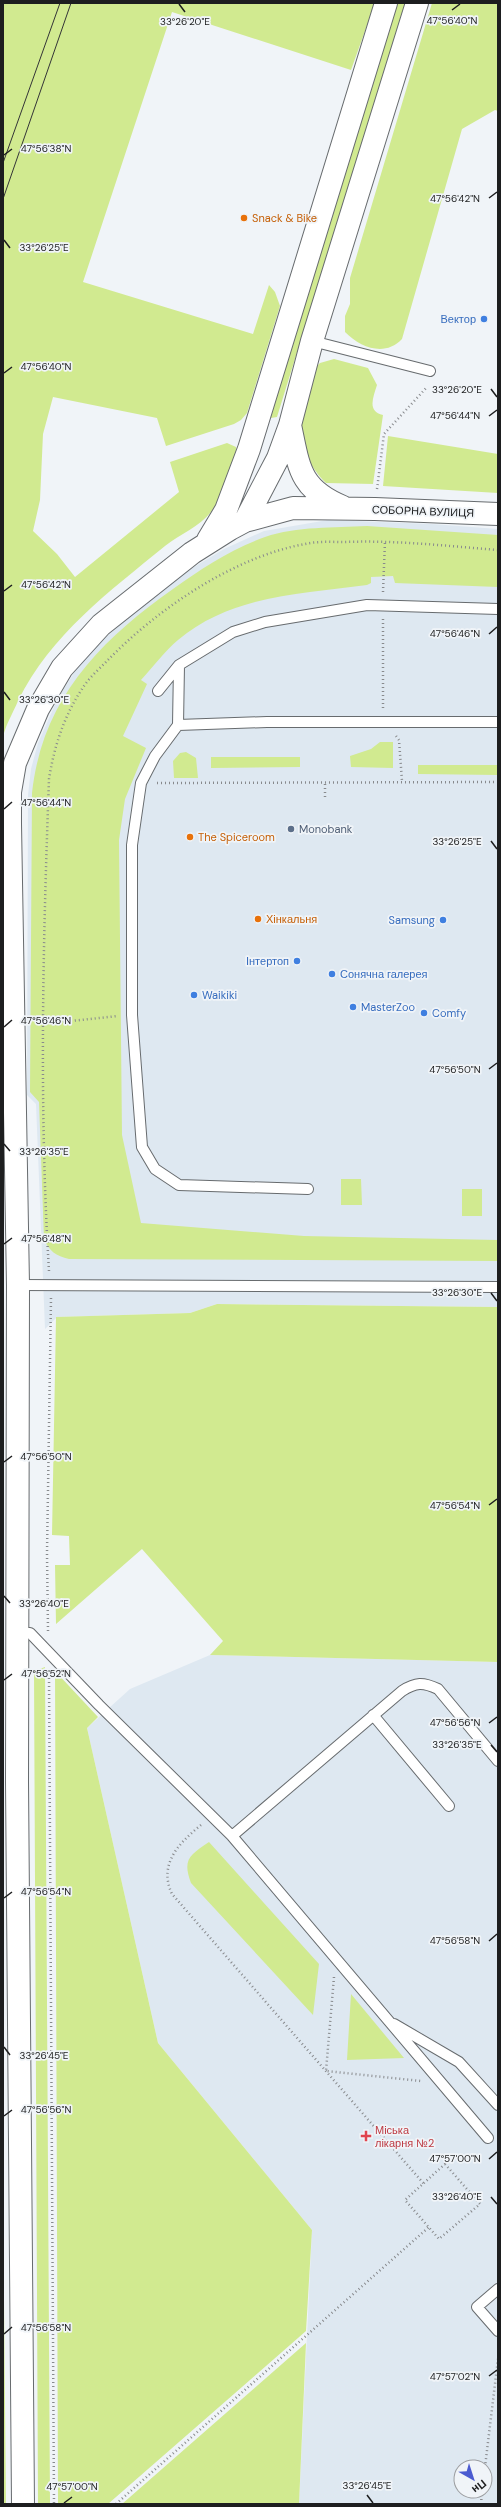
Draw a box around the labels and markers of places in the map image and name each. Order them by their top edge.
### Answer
place label: Snack & Bike [252,211,317,225]
marker: Snack & Bike [239,213,249,223]
place label: Вектор [440,312,476,326]
marker: Вектор [479,314,489,324]
place label: Monobank [299,822,353,836]
marker: Monobank [286,824,296,834]
place label: The Spiceroom [198,830,275,844]
marker: The Spiceroom [185,832,195,842]
place label: Хінкальня [266,912,317,926]
place label: Samsung [389,913,435,927]
marker: Хінкальня [253,914,263,924]
marker: Samsung [438,915,448,925]
place label: Інтертоп [246,954,289,968]
marker: Інтертоп [292,956,302,966]
place label: Сонячна галерея [340,967,428,981]
marker: Сонячна галерея [327,969,337,979]
place label: Waikiki [202,988,237,1002]
marker: Waikiki [189,990,199,1000]
place label: MasterZoo [361,1000,415,1014]
marker: MasterZoo [348,1002,358,1012]
place label: Comfy [432,1006,466,1020]
marker: Comfy [419,1008,429,1018]
place label: Міська лікарня №2 [375,2123,434,2150]
marker: Міська лікарня №2 [360,2130,372,2142]

